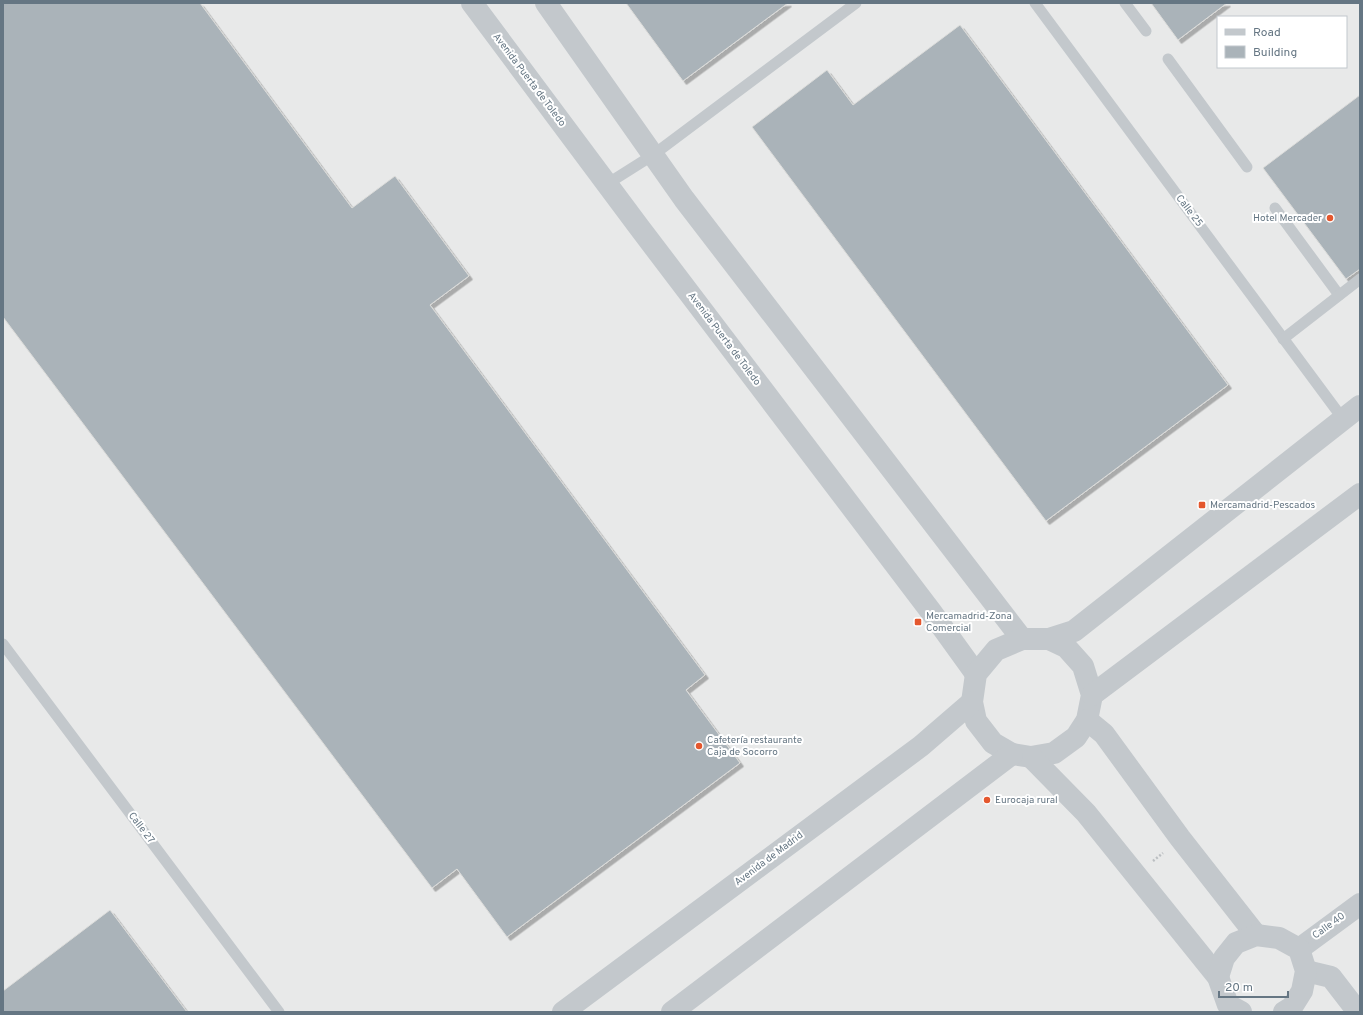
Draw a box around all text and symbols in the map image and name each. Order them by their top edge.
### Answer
legend [1217,16,1347,68]
text: Road [1253,25,1281,41]
street label: Avenida Puerta de Toledo [490,31,569,130]
text: Building [1253,45,1297,61]
street label: Calle 25 [1173,192,1205,230]
place label: Hotel Mercader [1253,212,1322,225]
marker: Hotel Mercader [1325,213,1335,223]
street label: Avenida Puerta de Toledo [685,290,764,389]
place label: Mercamadrid-Pescados [1210,499,1316,512]
marker: Mercamadrid-Pescados [1197,500,1207,510]
place label: Mercamadrid-Zona Comercial [926,610,1012,635]
marker: Mercamadrid-Zona Comercial [913,617,923,627]
place label: Cafetería restaurante Caja de Socorro [707,734,802,759]
marker: Cafetería restaurante Caja de Socorro [694,741,704,751]
place label: Eurocaja rural [995,794,1058,807]
marker: Eurocaja rural [982,795,992,805]
street label: Calle 27 [125,810,157,846]
street label: Avenida de Madrid [732,829,806,889]
street label: Calle 40 [1310,910,1348,942]
scale bar [1219,973,1288,999]
text: 20 m [1225,980,1253,996]

